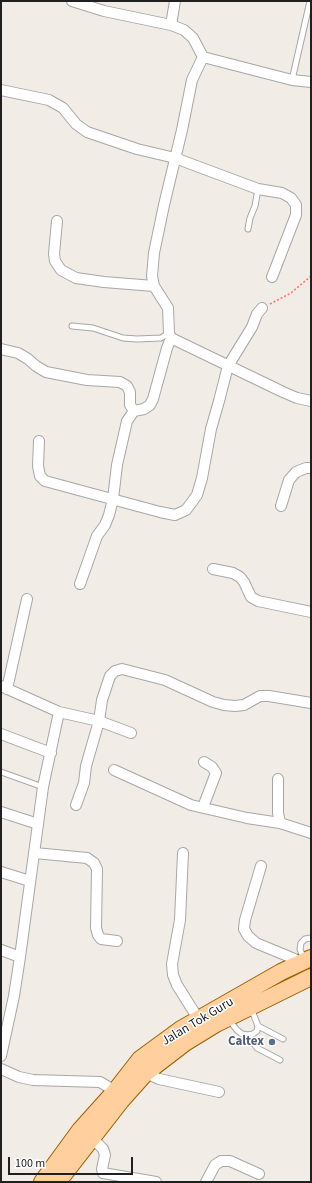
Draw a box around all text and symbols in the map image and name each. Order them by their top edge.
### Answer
street label: Jalan Tok Guru [159,994,237,1050]
place label: Caltex [228,1034,264,1050]
marker: Caltex [267,1037,277,1047]
scale bar [10,1149,135,1175]
text: 100 m [15,1155,45,1172]

